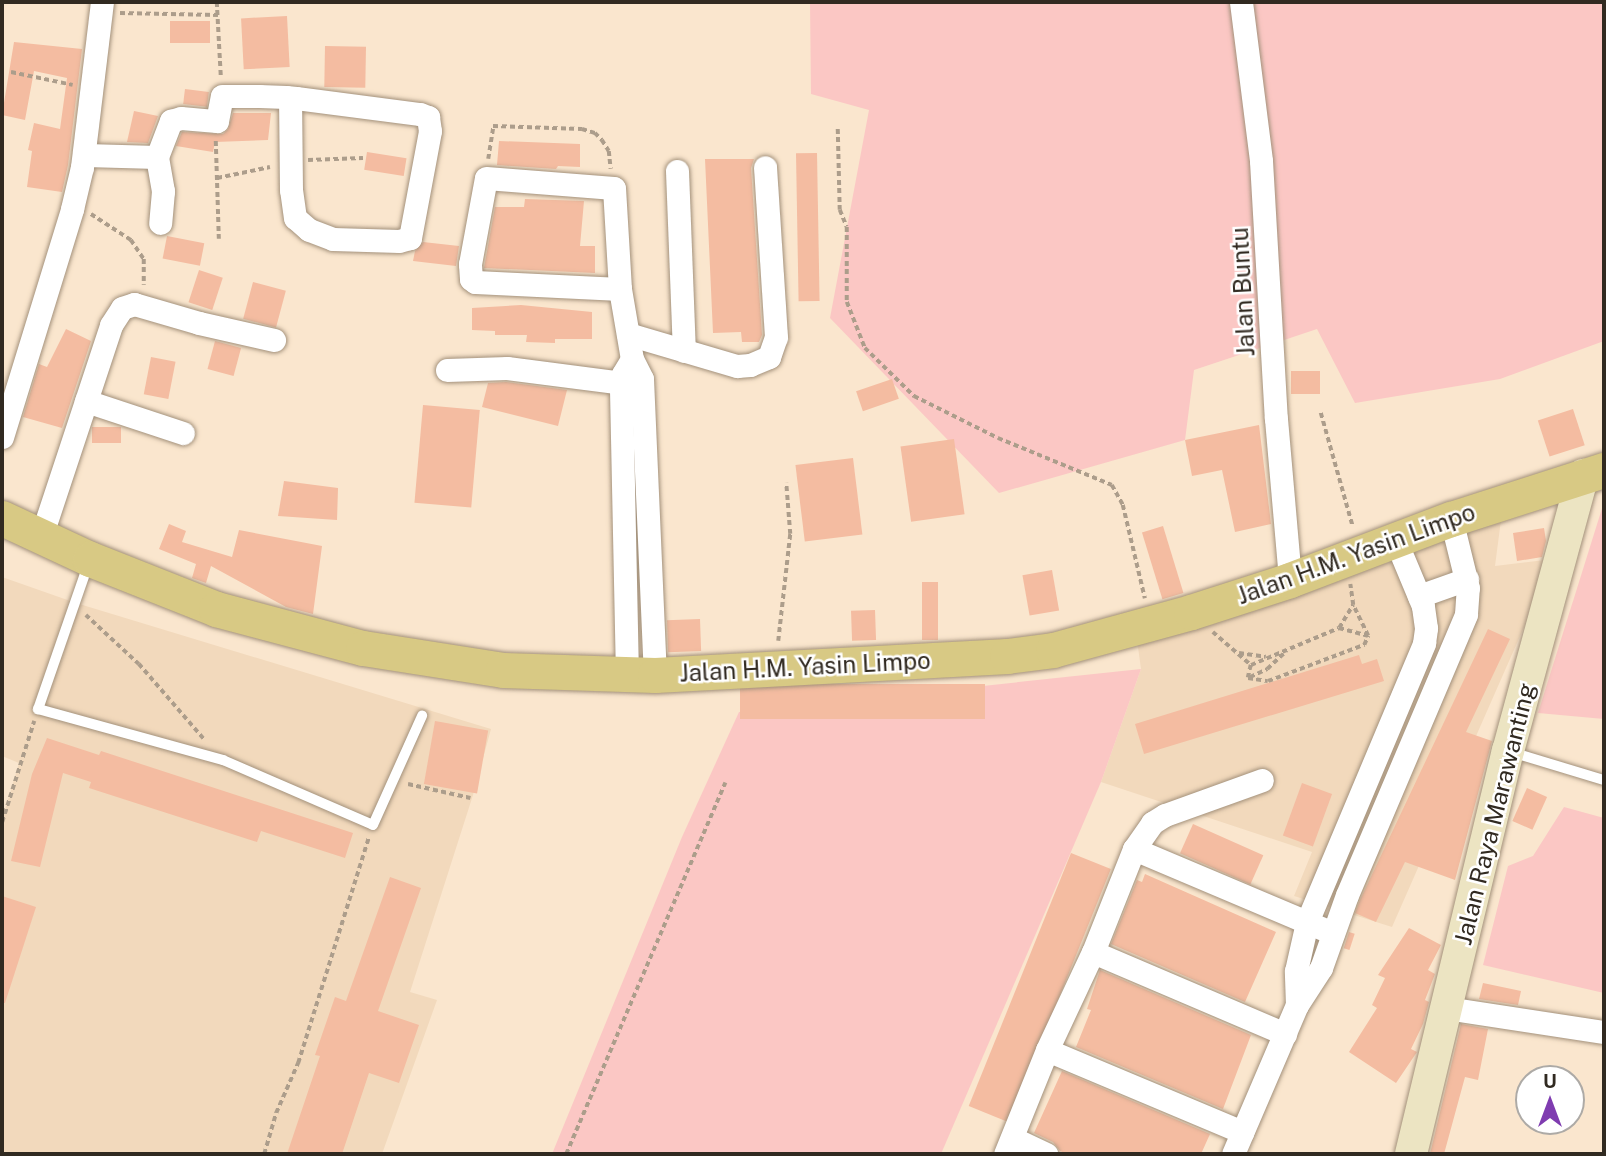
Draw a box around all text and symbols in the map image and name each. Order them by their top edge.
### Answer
street label: Jalan Buntu [1225,227,1261,357]
street label: Jalan H.M. Yasin Limpo [1233,497,1479,611]
street label: Jalan H.M. Yasin Limpo [679,646,931,688]
street label: Jalan Raya Marawanting [1449,680,1541,948]
north arrow [1515,1065,1585,1135]
text: U [1543,1070,1557,1092]

